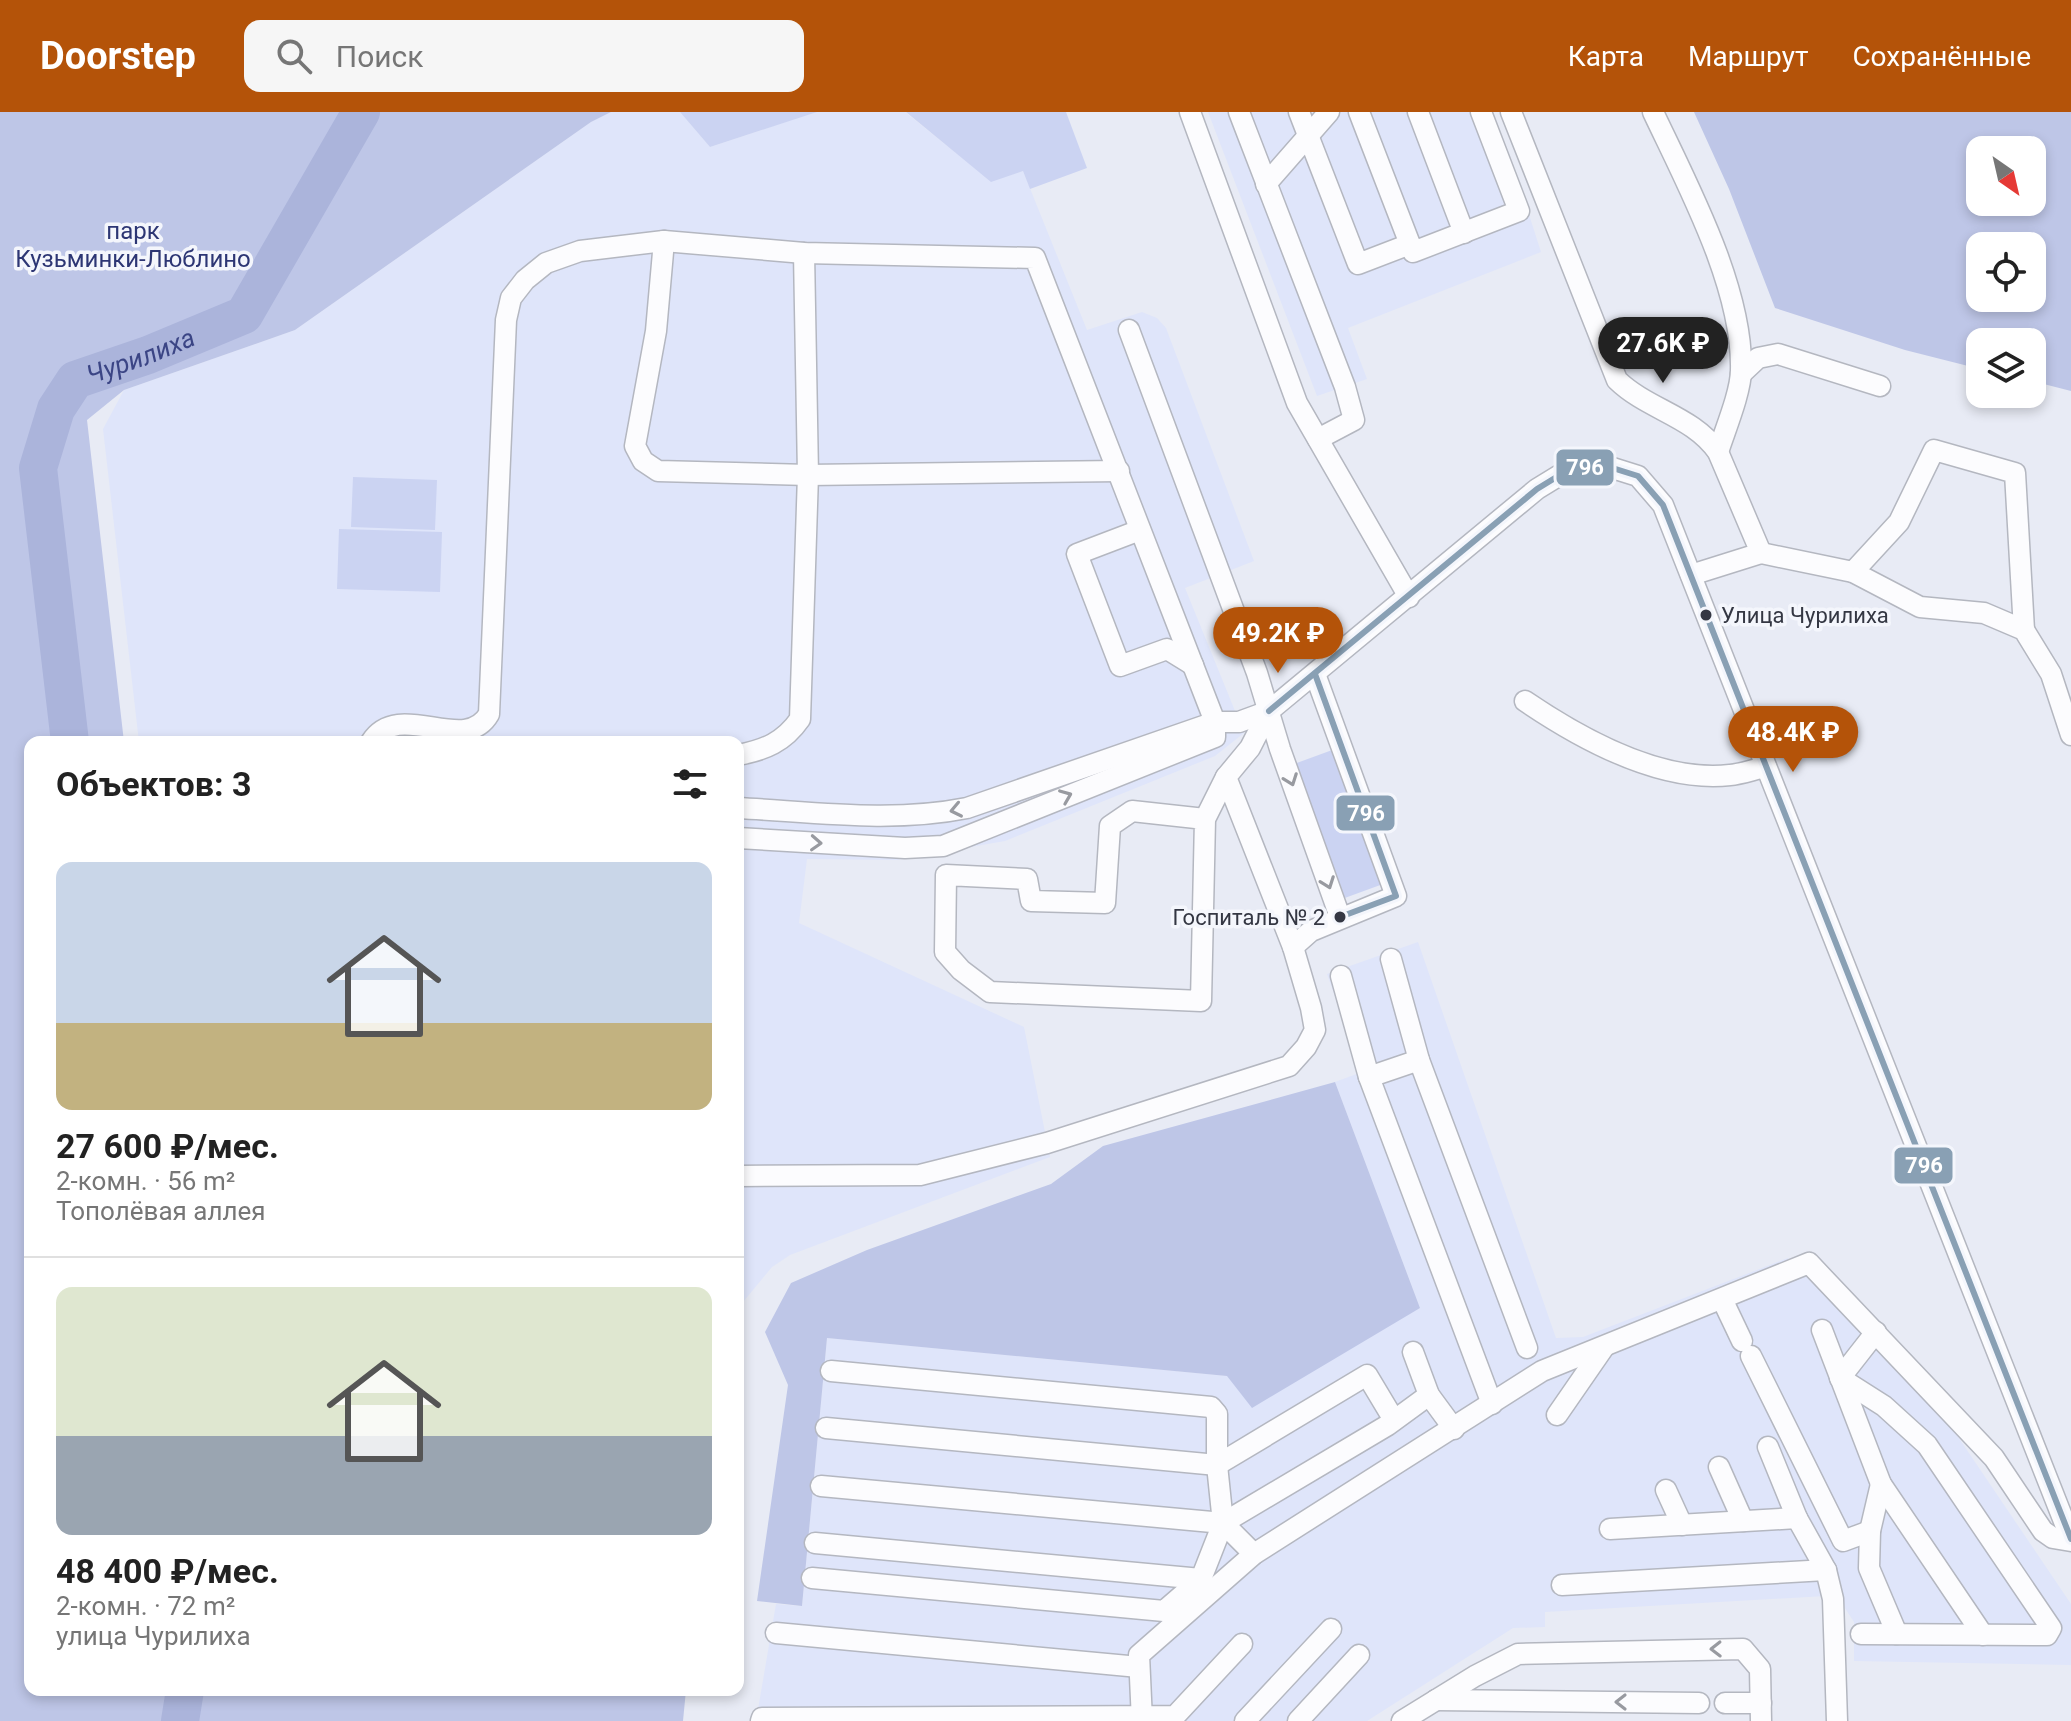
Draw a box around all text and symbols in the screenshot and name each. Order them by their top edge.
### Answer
search box [244,20,804,92]
text: Doorstep [40,34,196,78]
icon: search [272,34,316,78]
text: Поиск [336,39,424,74]
text: Карта [1568,40,1644,73]
text: Маршрут [1688,40,1808,73]
text: Сохранённые [1852,40,2031,73]
north arrow [1966,136,2046,216]
map controls [1966,136,2046,408]
park label: парк Кузьминки-Люблино [15,217,251,273]
button: locate [1966,232,2046,312]
pin: 27.6K ₽ [1589,317,1737,385]
water label: Чурилиха [83,322,199,390]
text: 27.6K ₽ [1616,328,1710,358]
button: layers [1966,328,2046,408]
line badge: 796 [1555,448,1615,487]
text: 796 [1566,455,1604,480]
place label: Улица Чурилиха [1721,603,1889,628]
pin: 49.2K ₽ [1204,607,1352,675]
marker: Улица Чурилиха [1698,607,1714,623]
text: 49.2K ₽ [1231,618,1325,648]
pin: 48.4K ₽ [1719,706,1867,774]
text: 48.4K ₽ [1746,717,1840,747]
icon: filters [668,762,712,806]
text: Объектов: 3 [56,764,251,804]
one-way arrow [1281,772,1297,786]
one-way arrow [1058,789,1072,806]
line badge: 796 [1335,794,1396,832]
one-way arrow [949,801,963,818]
text: 796 [1347,801,1385,826]
one-way arrow [810,834,823,851]
one-way arrow [1318,875,1334,889]
place label: Госпиталь № 2 [1172,905,1325,930]
marker: Госпиталь № 2 [1332,909,1348,925]
icon: home [312,914,456,1058]
text: 27 600 ₽/мес. [56,1126,279,1166]
line badge: 796 [1893,1146,1954,1185]
text: 796 [1905,1153,1943,1178]
text: 2-комн. · 56 m² [56,1166,235,1196]
text: Тополёвая аллея [56,1196,266,1226]
icon: home [312,1339,456,1483]
text: 48 400 ₽/мес. [56,1551,279,1591]
text: 2-комн. · 72 m² [56,1591,235,1621]
text: улица Чурилиха [56,1621,251,1651]
one-way arrow [1709,1641,1722,1658]
one-way arrow [1614,1693,1627,1711]

